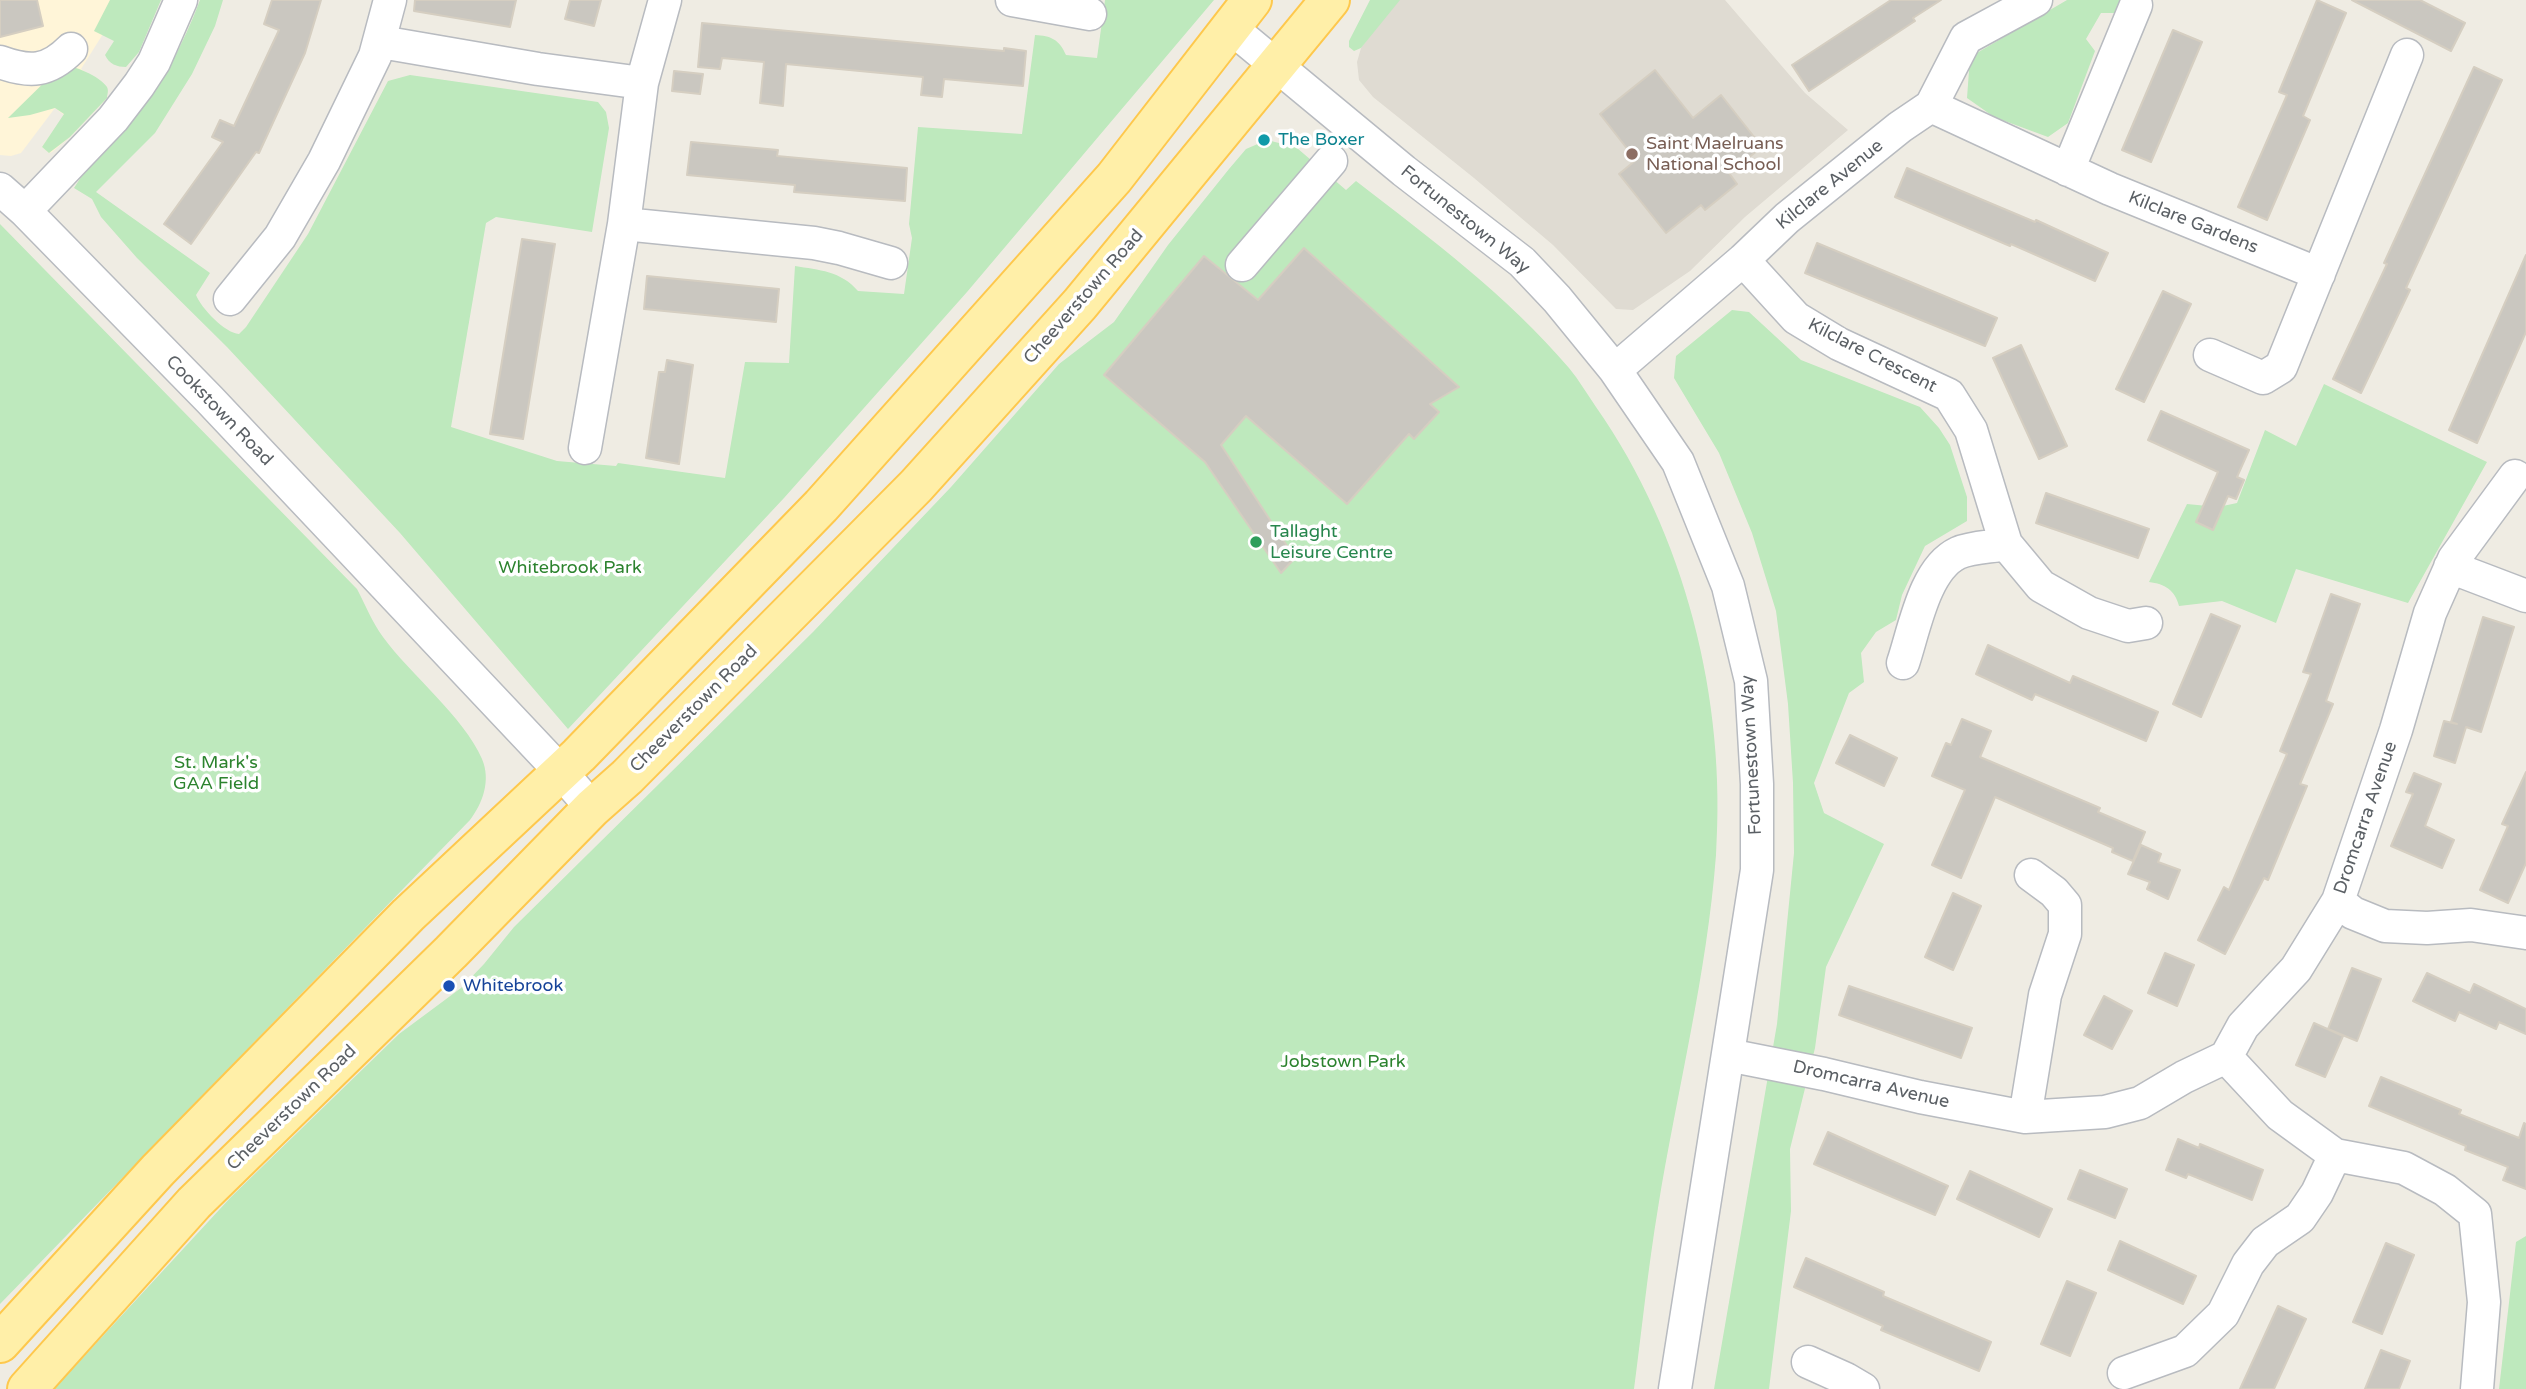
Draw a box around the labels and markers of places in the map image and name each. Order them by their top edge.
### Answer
place label: The Boxer [1278,129,1364,151]
marker: The Boxer [1256,132,1272,148]
place label: Saint Maelruans National School [1646,133,1784,176]
marker: Saint Maelruans National School [1624,146,1640,162]
place label: Tallaght Leisure Centre [1270,521,1393,564]
marker: Tallaght Leisure Centre [1248,534,1264,550]
place label: Whitebrook [463,975,563,997]
marker: Whitebrook [441,978,457,994]

